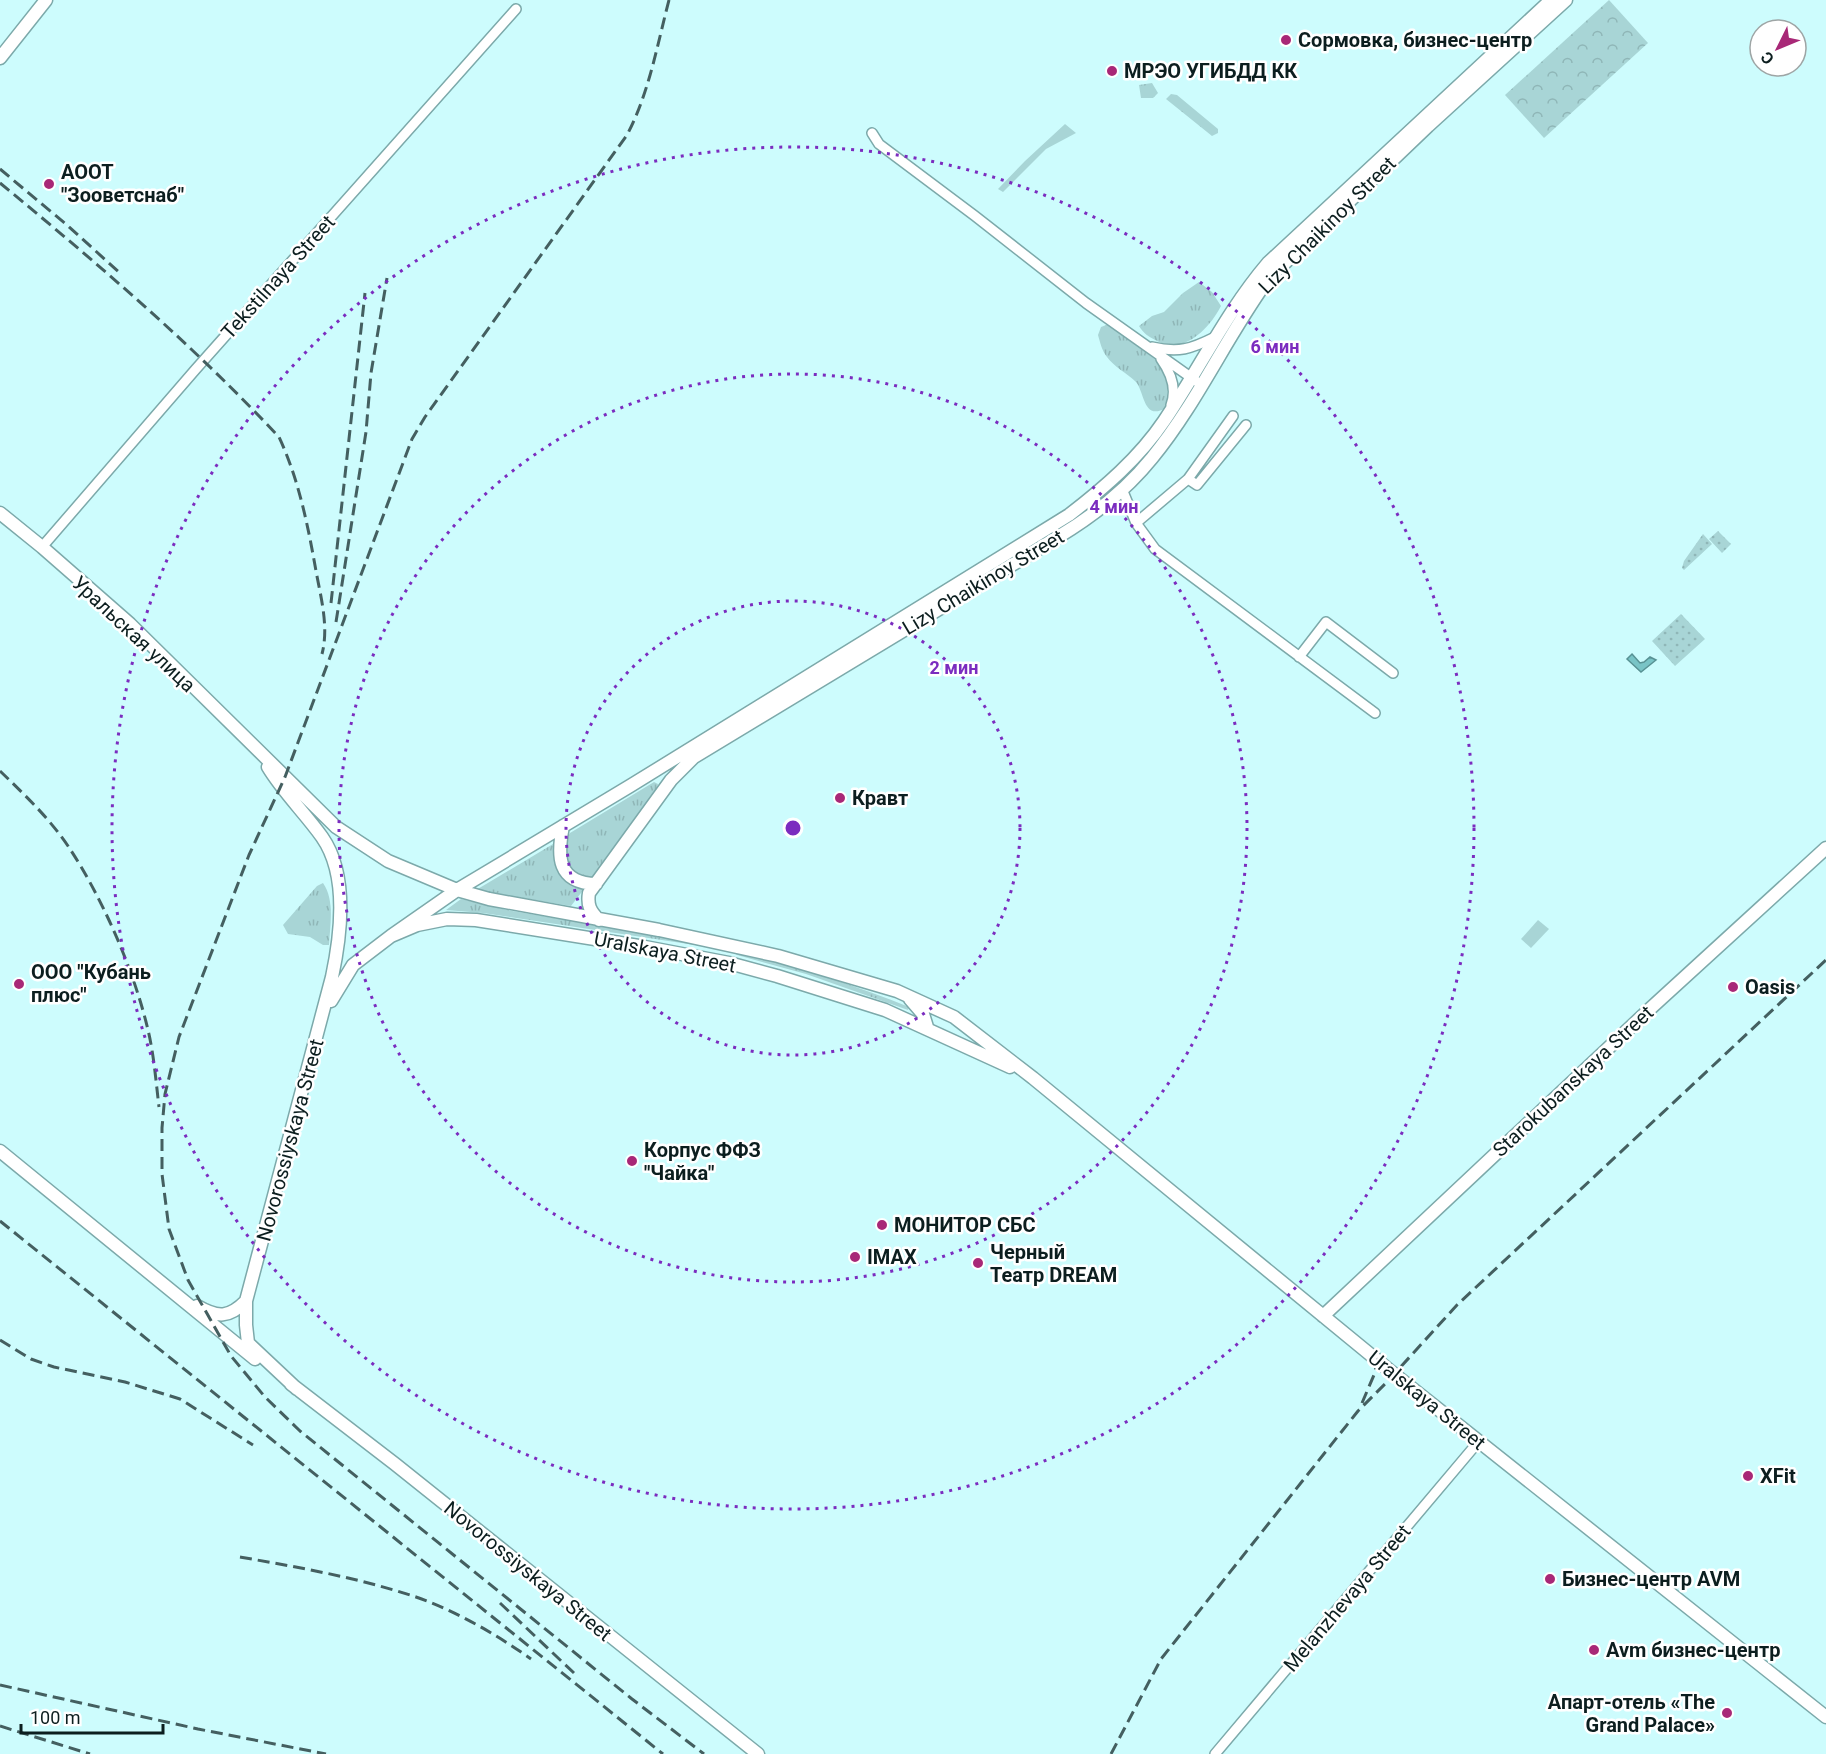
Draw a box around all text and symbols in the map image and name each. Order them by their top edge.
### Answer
north arrow [1748,18,1808,78]
place label: Сормовка, бизнес-центр [1298,28,1532,52]
marker: Сормовка, бизнес-центр [1279,33,1293,47]
text: С [1757,48,1778,68]
place label: МРЭО УГИБДД КК [1124,59,1298,83]
marker: МРЭО УГИБДД КК [1105,64,1119,78]
street label: Lizy Chaikinoy Street [1253,151,1401,299]
place label: АООТ "Зооветснаб" [61,160,184,207]
marker: АООТ "Зооветснаб" [42,177,56,191]
street label: Tekstilnaya Street [216,210,340,344]
text: 6 мин [1251,336,1299,357]
text: 4 мин [1090,496,1138,517]
street label: Lizy Chaikinoy Street [898,524,1068,640]
street label: Уральская улица [68,571,200,697]
text: 2 мин [930,657,978,678]
place label: Кравт [852,786,908,810]
marker: Кравт [833,791,847,805]
centre of rings [783,818,803,838]
street label: Uralskaya Street [592,926,738,978]
place label: ООО "Кубань плюс" [31,960,151,1007]
place label: Oasis [1745,975,1795,999]
marker: ООО "Кубань плюс" [12,977,26,991]
marker: Oasis [1726,980,1740,994]
street label: Starokubanskaya Street [1488,1000,1658,1162]
street label: Novorossiyskaya Street [251,1036,329,1244]
place label: Корпус ФФЗ "Чайка" [644,1138,761,1185]
marker: Корпус ФФЗ "Чайка" [625,1154,639,1168]
place label: МОНИТОР СБС [894,1213,1036,1237]
marker: МОНИТОР СБС [875,1218,889,1232]
place label: Черный Театр DREAM [990,1240,1117,1287]
place label: IMAX [867,1245,917,1269]
marker: IMAX [848,1250,862,1264]
marker: Черный Театр DREAM [971,1256,985,1270]
street label: Uralskaya Street [1363,1345,1491,1455]
place label: XFit [1760,1464,1796,1488]
marker: XFit [1741,1469,1755,1483]
street label: Novorossiyskaya Street [439,1496,617,1646]
street label: Melanzhevaya Street [1279,1520,1415,1676]
place label: Бизнес-центр AVM [1562,1567,1740,1591]
marker: Бизнес-центр AVM [1543,1572,1557,1586]
place label: Avm бизнес-центр [1606,1638,1780,1662]
marker: Avm бизнес-центр [1587,1643,1601,1657]
place label: Апарт-отель «The Grand Palace» [1548,1690,1715,1737]
scale bar [21,1697,164,1735]
marker: Апарт-отель «The Grand Palace» [1720,1706,1734,1720]
text: 100 m [30,1707,81,1728]

